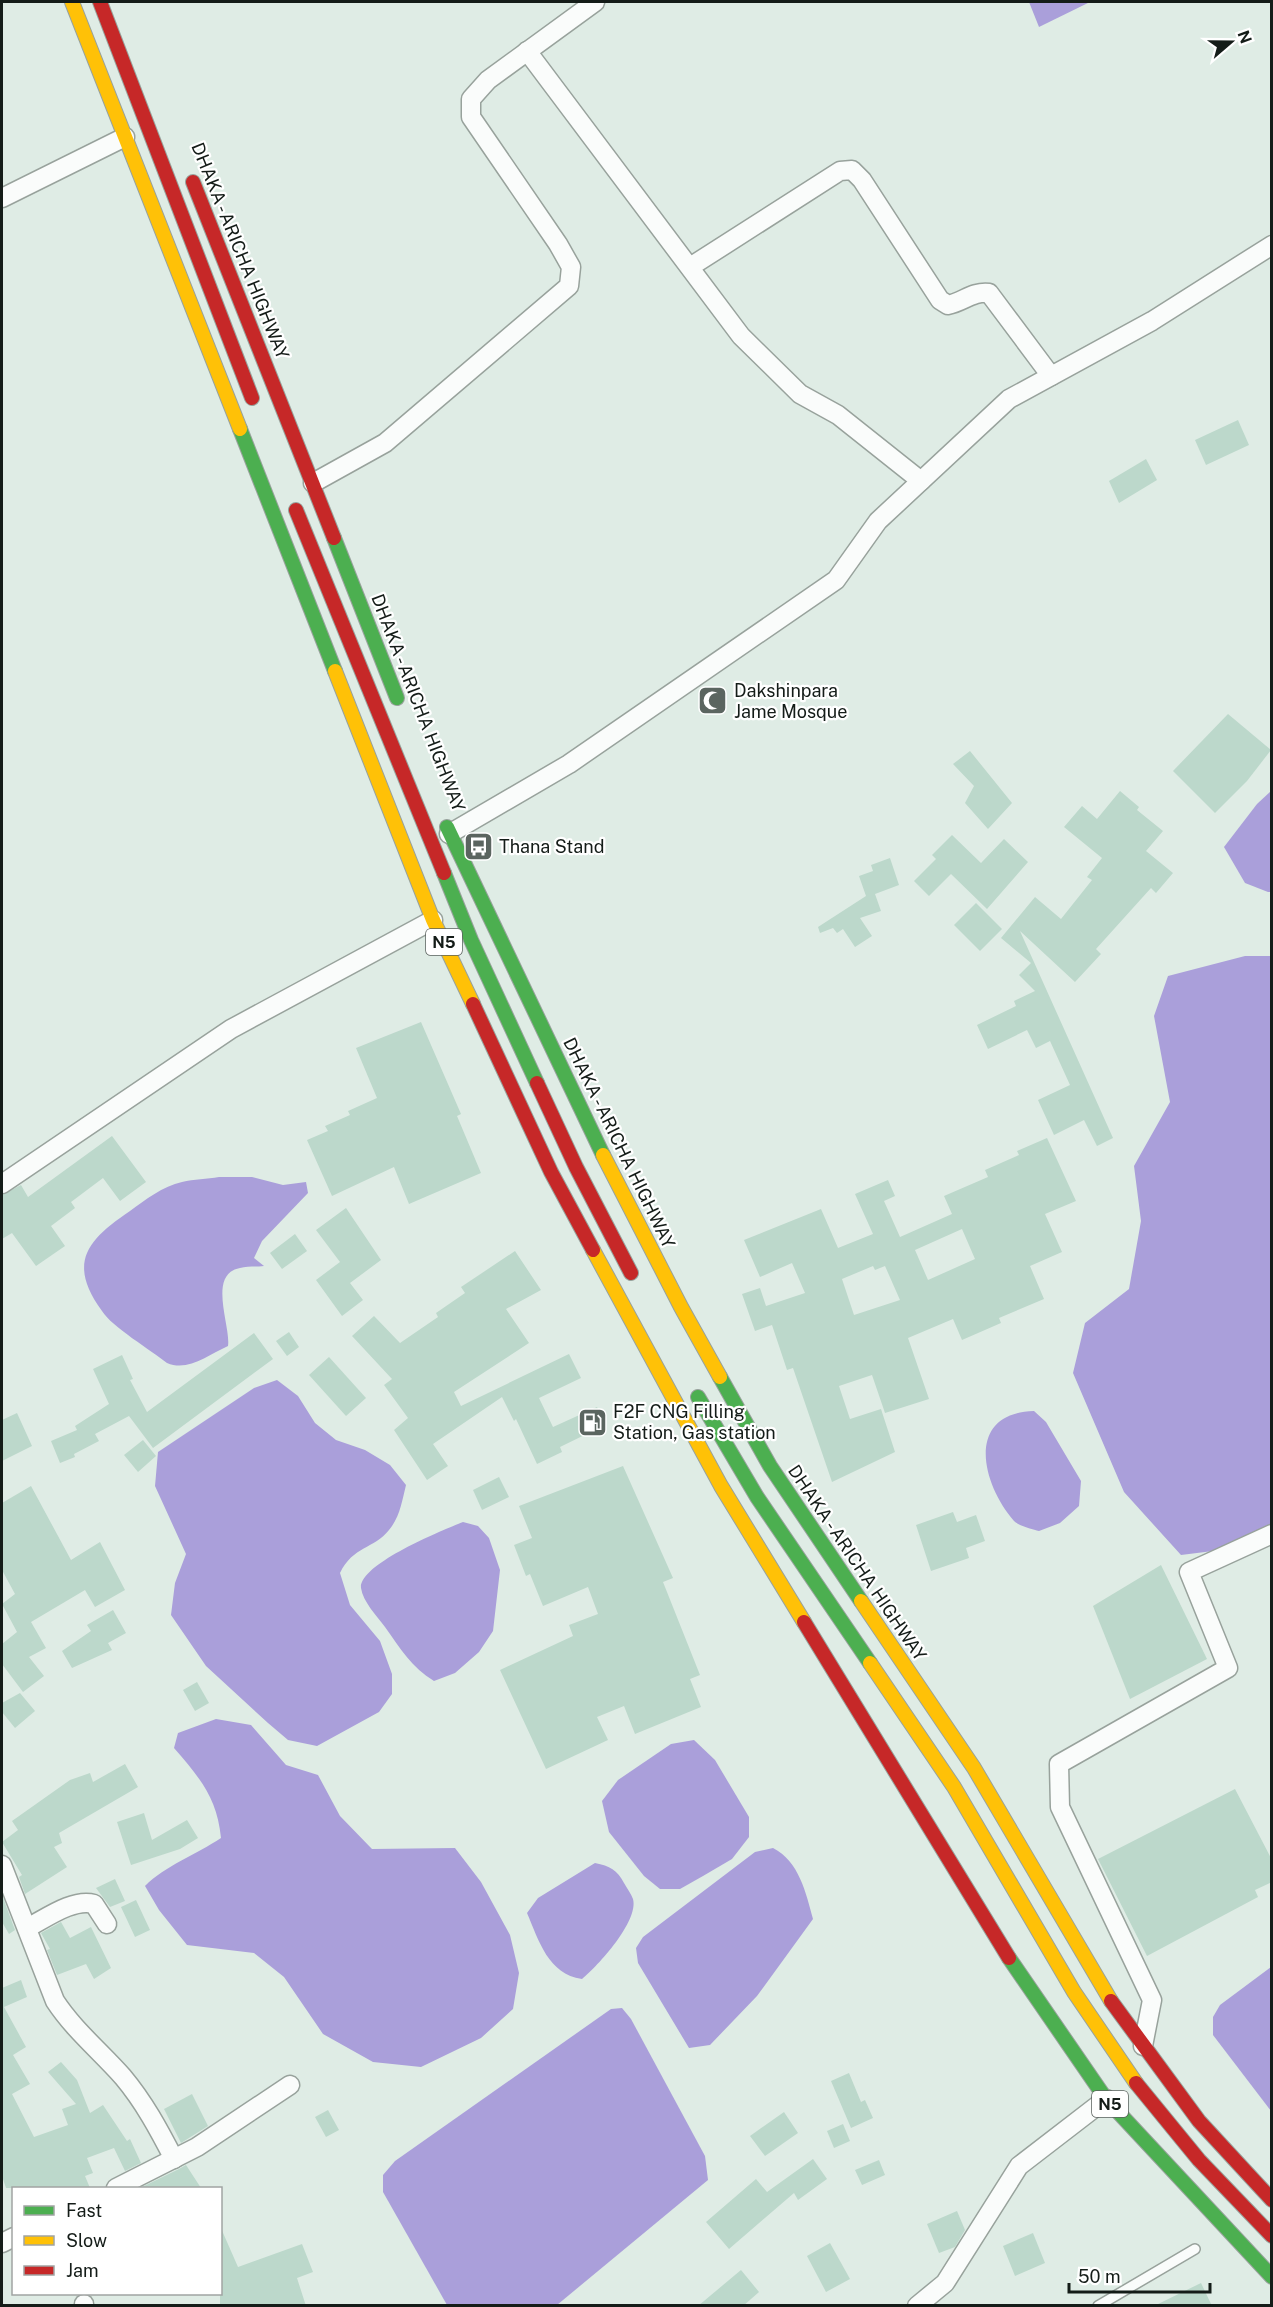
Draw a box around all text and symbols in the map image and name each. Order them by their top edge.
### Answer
north arrow [1201,12,1261,72]
text: N [1234,28,1256,46]
street label: DHAKA - ARICHA HIGHWAY [187,139,294,362]
street label: DHAKA - ARICHA HIGHWAY [367,591,470,815]
place label: Dakshinpara Jame Mosque [734,680,847,722]
mosque icon: Dakshinpara Jame Mosque [697,685,729,717]
bus stop icon: Thana Stand [462,831,494,863]
place label: Thana Stand [499,836,604,857]
road number: N5 [426,929,462,955]
street label: DHAKA - ARICHA HIGHWAY [559,1034,680,1252]
place label: F2F CNG Filling Station, Gas station [613,1401,776,1443]
fuel station icon: F2F CNG Filling Station, Gas station [576,1406,608,1438]
street label: DHAKA - ARICHA HIGHWAY [784,1461,931,1665]
road number: N5 [1092,2091,1128,2117]
legend [12,2187,222,2295]
text: Fast [66,2200,102,2221]
text: Slow [66,2230,107,2251]
scale bar [1069,2256,1210,2294]
text: Jam [66,2260,99,2281]
text: 50 m [1078,2266,1121,2287]

